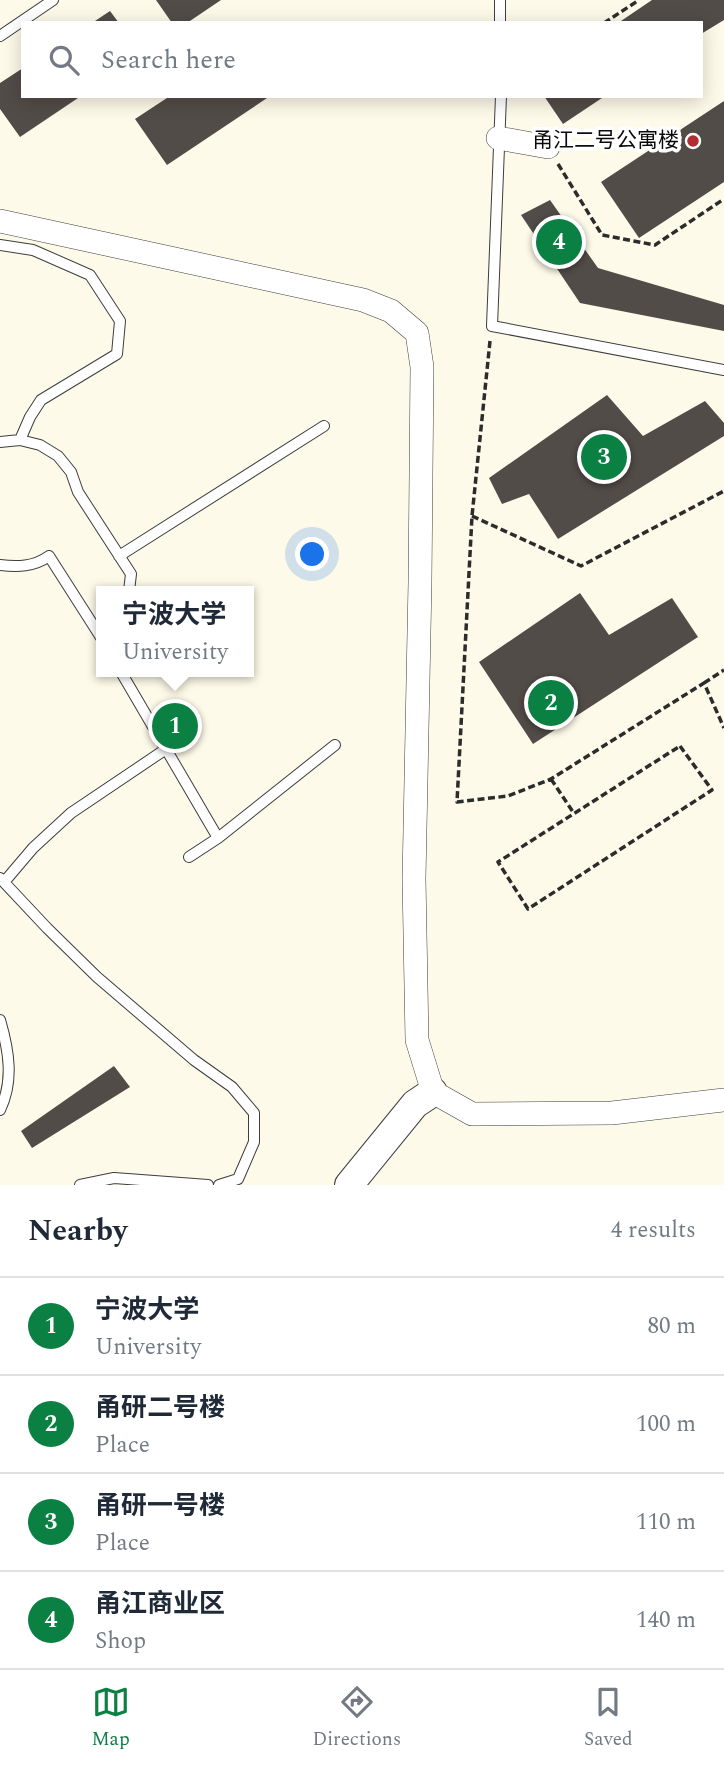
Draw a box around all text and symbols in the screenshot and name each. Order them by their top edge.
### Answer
search box [21,21,703,98]
text: Search here [101,40,236,80]
icon: search [45,41,83,79]
place label: 甬江二号公寓楼 [532,125,679,157]
marker: 甬江二号公寓楼 [685,133,701,149]
pin: 4 [536,216,582,268]
pin: 3 [581,431,627,483]
your location [295,537,329,571]
popup [96,586,254,677]
text: 宁波大学 [122,595,226,635]
text: University [122,635,228,670]
pin: 2 [528,677,574,729]
pin: 1 [152,700,198,752]
text: Nearby [28,1208,127,1254]
text: 4 results [611,1213,696,1248]
text: 宁波大学 [95,1290,199,1330]
text: 1 [45,1309,57,1344]
text: 80 m [647,1309,696,1344]
text: University [95,1330,201,1365]
text: 甬研二号楼 [95,1388,225,1428]
text: 2 [45,1407,57,1442]
text: 100 m [636,1407,696,1442]
text: Place [95,1428,150,1463]
text: 甬研一号楼 [95,1486,225,1526]
text: 3 [45,1505,57,1540]
text: 110 m [636,1505,696,1540]
text: Place [95,1526,150,1561]
text: 甬江商业区 [95,1584,225,1624]
text: 4 [45,1603,57,1638]
text: 140 m [636,1603,696,1638]
text: Shop [95,1624,146,1659]
tab: Map [91,1683,130,1754]
tab: Directions [312,1683,401,1754]
tab: Saved [584,1683,633,1754]

